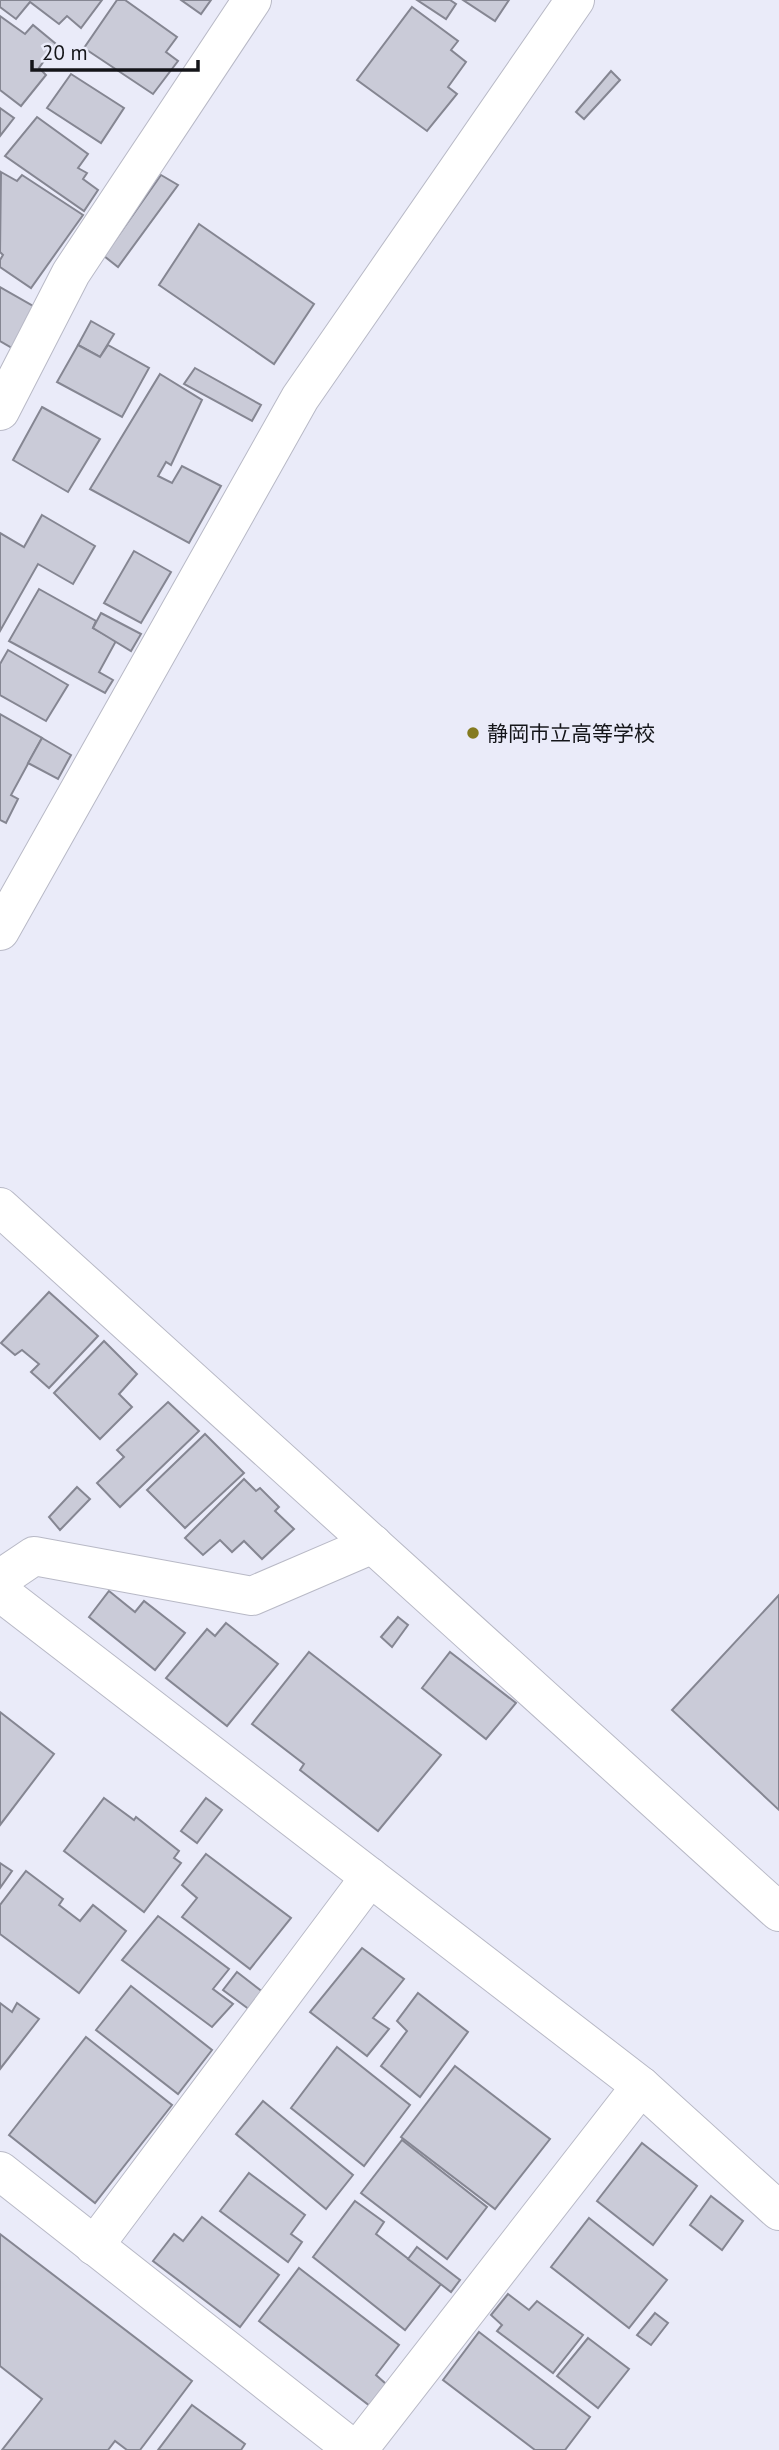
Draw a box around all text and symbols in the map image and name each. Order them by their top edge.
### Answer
scale bar [32,28,198,72]
text: 20 m [42,39,88,66]
place label: 静岡市立高等学校 [487,720,655,747]
marker: 静岡市立高等学校 [465,725,481,741]

